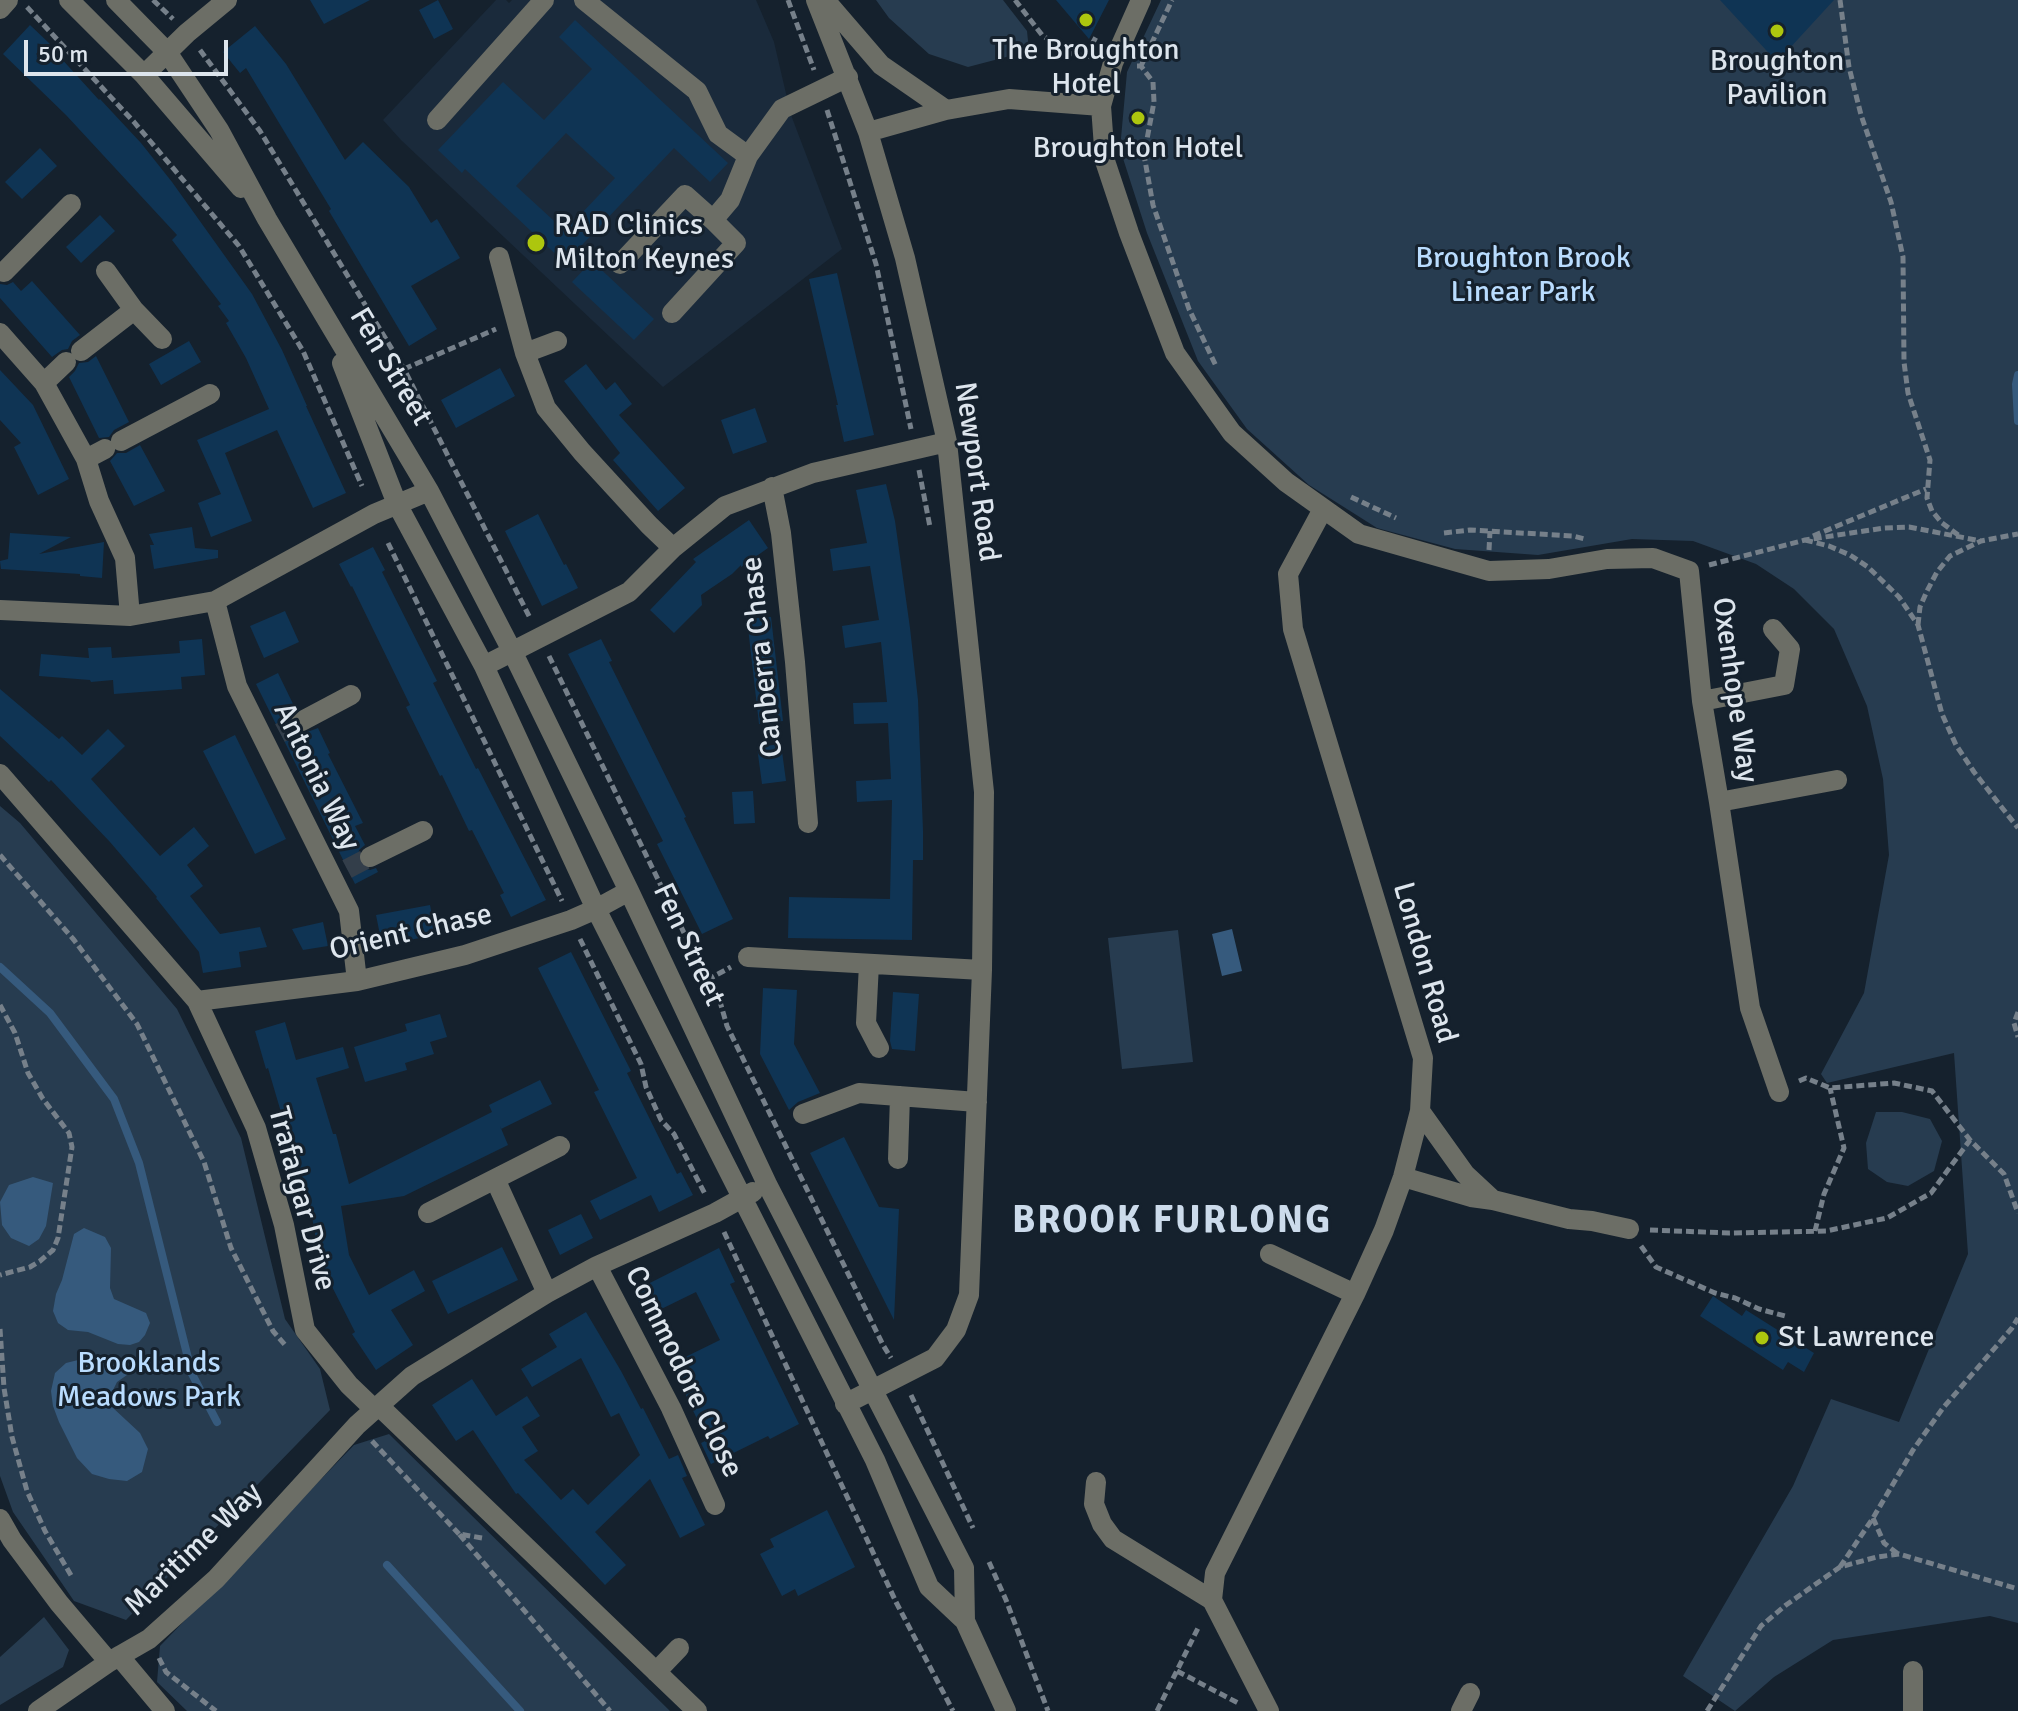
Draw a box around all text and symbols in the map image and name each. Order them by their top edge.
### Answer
marker: The Broughton Hotel [1077,11,1095,29]
marker: Broughton Pavilion [1768,22,1786,40]
scale bar [28,24,232,74]
place label: The Broughton Hotel [992,33,1180,104]
text: 50 m [38,39,88,69]
place label: Broughton Pavilion [1710,44,1844,114]
marker: Broughton Hotel [1129,109,1147,127]
place label: Broughton Hotel [1033,131,1243,167]
place label: RAD Clinics Milton Keynes [554,208,734,278]
marker: RAD Clinics Milton Keynes [525,232,547,254]
park label: Broughton Brook Linear Park [1415,241,1631,312]
street label: Fen Street [341,302,439,432]
street label: Newport Road [946,380,1006,564]
street label: Canberra Chase [735,555,791,759]
street label: Oxenhope Way [1703,595,1765,785]
street label: Antonia Way [265,697,367,857]
street label: Fen Street [644,878,732,1012]
street label: London Road [1384,878,1464,1048]
street label: Orient Chase [326,897,496,969]
street label: Trafalgar Drive [259,1103,343,1295]
district label: BROOK FURLONG [1012,1199,1332,1245]
street label: Commodore Close [616,1260,750,1484]
place label: St Lawrence [1778,1320,1935,1356]
marker: St Lawrence [1753,1329,1771,1347]
park label: Brooklands Meadows Park [57,1346,241,1416]
street label: Maritime Way [118,1476,270,1624]

